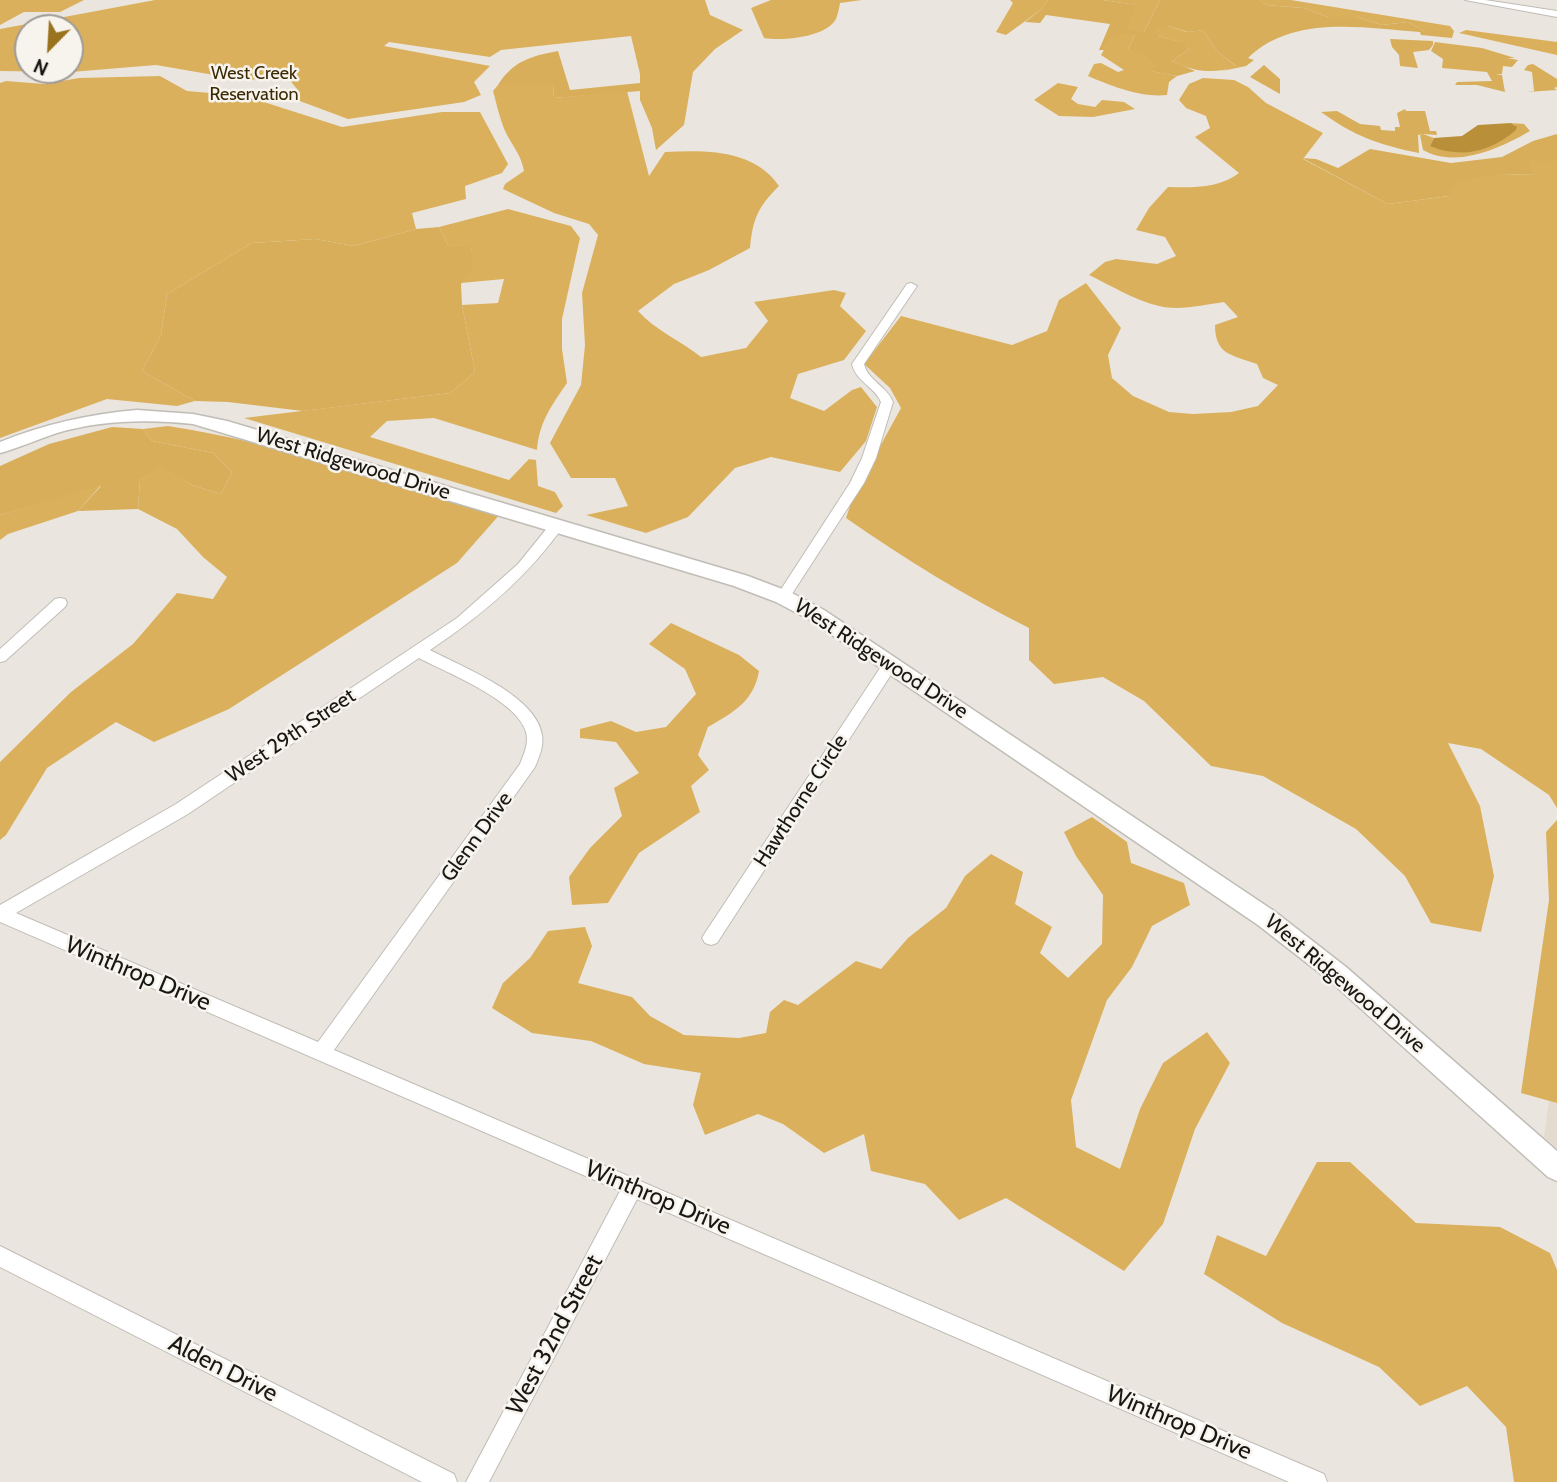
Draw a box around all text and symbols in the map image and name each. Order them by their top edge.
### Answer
north arrow [14,14,84,84]
text: N [30,54,52,80]
park label: West Creek Reservation [209,63,299,106]
street label: West Ridgewood Drive [253,422,453,506]
street label: West Ridgewood Drive [790,593,972,725]
street label: West 29th Street [222,684,360,788]
street label: Hawthorne Circle [749,730,853,872]
street label: Glenn Drive [436,787,518,887]
street label: West Ridgewood Drive [1260,909,1430,1059]
street label: Winthrop Drive [61,930,215,1018]
street label: Winthrop Drive [581,1154,735,1242]
street label: West 32nd Street [501,1250,609,1420]
street label: Alden Drive [164,1329,282,1409]
street label: Winthrop Drive [1102,1379,1256,1467]

